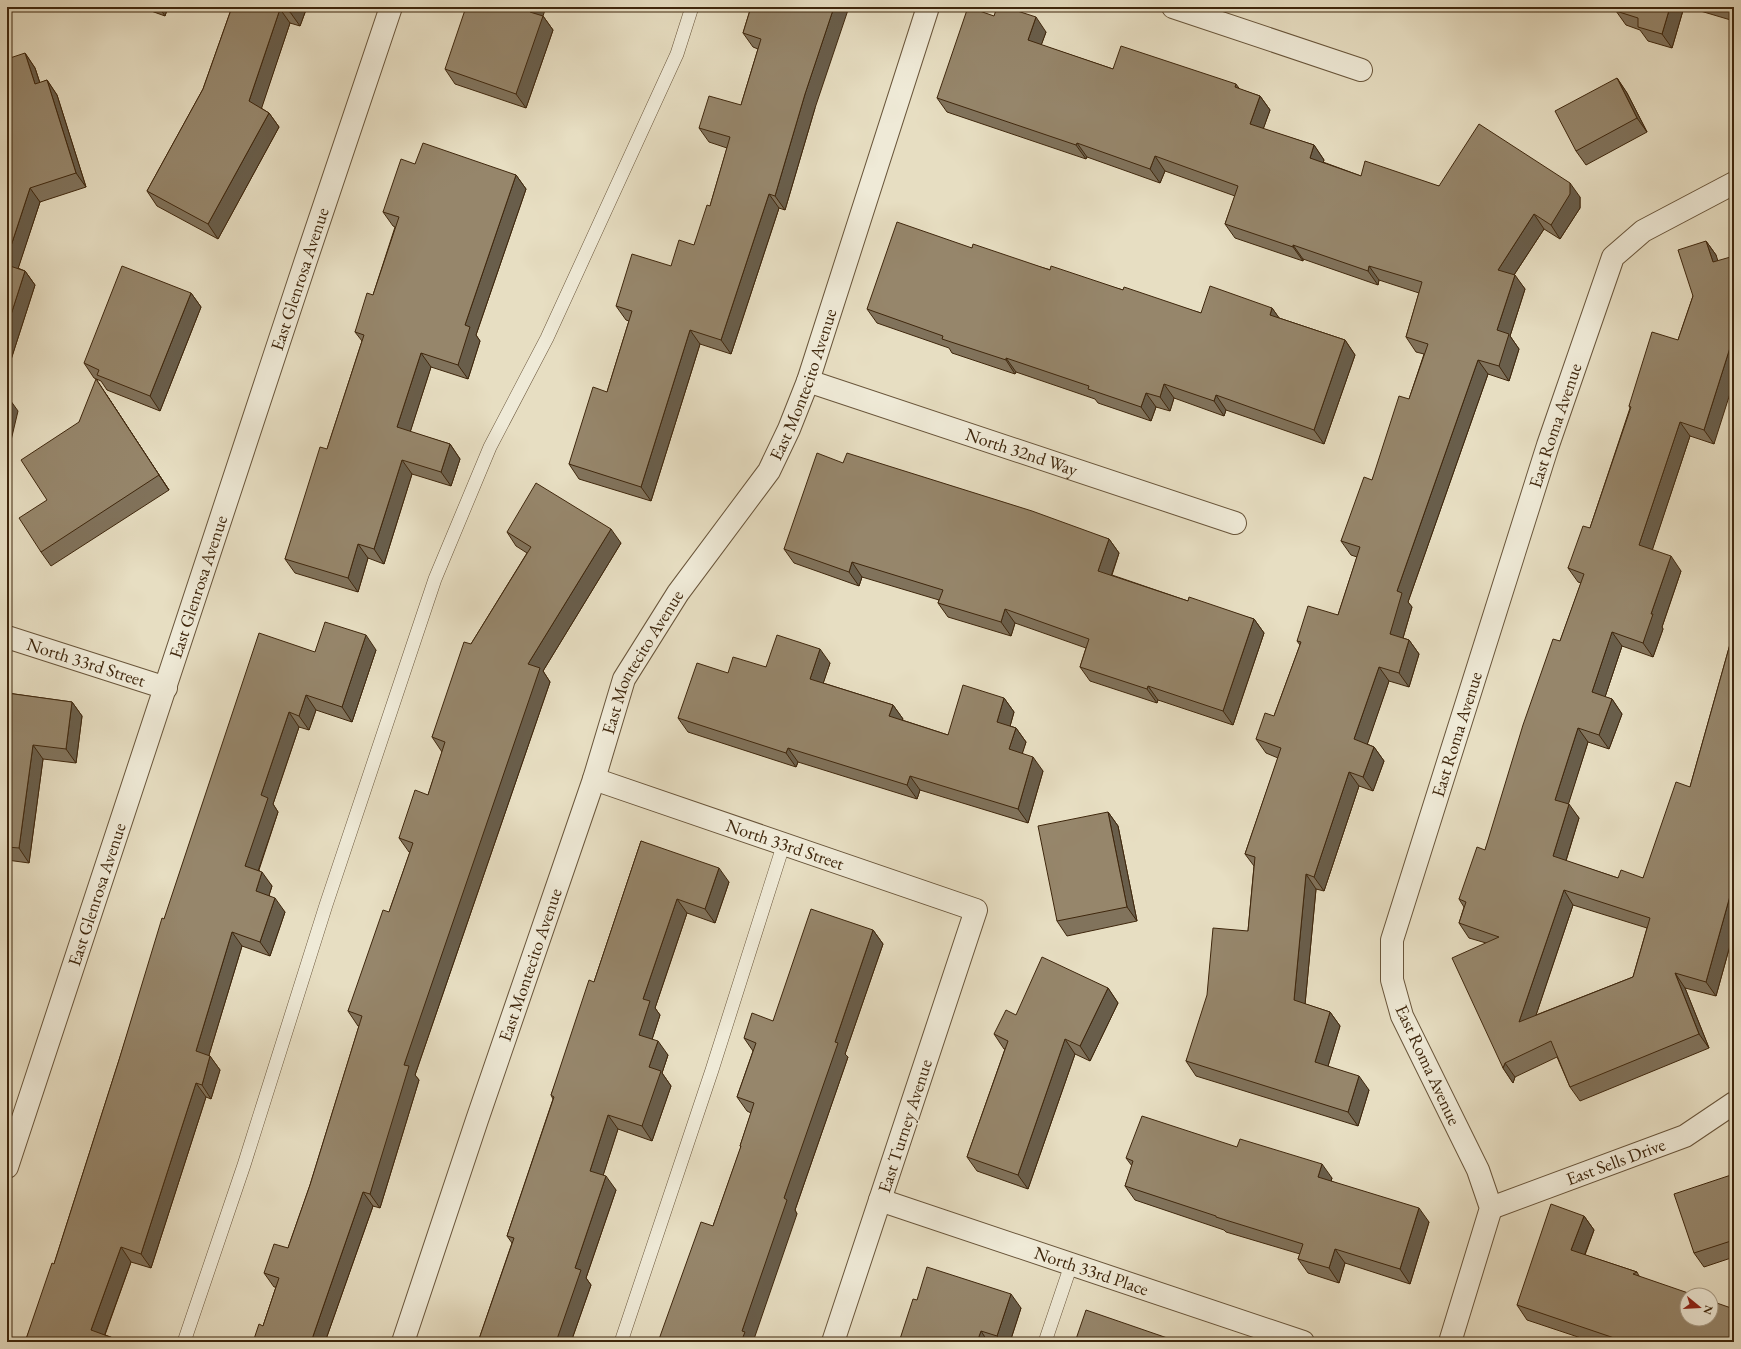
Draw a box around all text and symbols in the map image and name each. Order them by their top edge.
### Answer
street label: East Glenrosa Avenue [265,204,334,353]
street label: East Montecito Avenue [764,306,842,464]
street label: East Roma Avenue [1523,360,1586,491]
street label: North 32nd Way [963,422,1081,481]
street label: East Glenrosa Avenue [164,512,232,661]
street label: East Montecito Avenue [596,585,688,737]
street label: North 33rd Street [24,632,149,692]
street label: East Roma Avenue [1426,669,1487,800]
street label: North 33rd Street [723,813,848,875]
street label: East Glenrosa Avenue [62,820,131,969]
street label: East Montecito Avenue [493,885,567,1044]
street label: East Roma Avenue [1391,1001,1466,1129]
street label: East Turney Avenue [872,1056,937,1196]
street label: East Sells Drive [1563,1132,1668,1190]
street label: North 33rd Place [1031,1241,1152,1300]
north arrow [1679,1287,1719,1327]
text: N [1700,1304,1717,1317]

